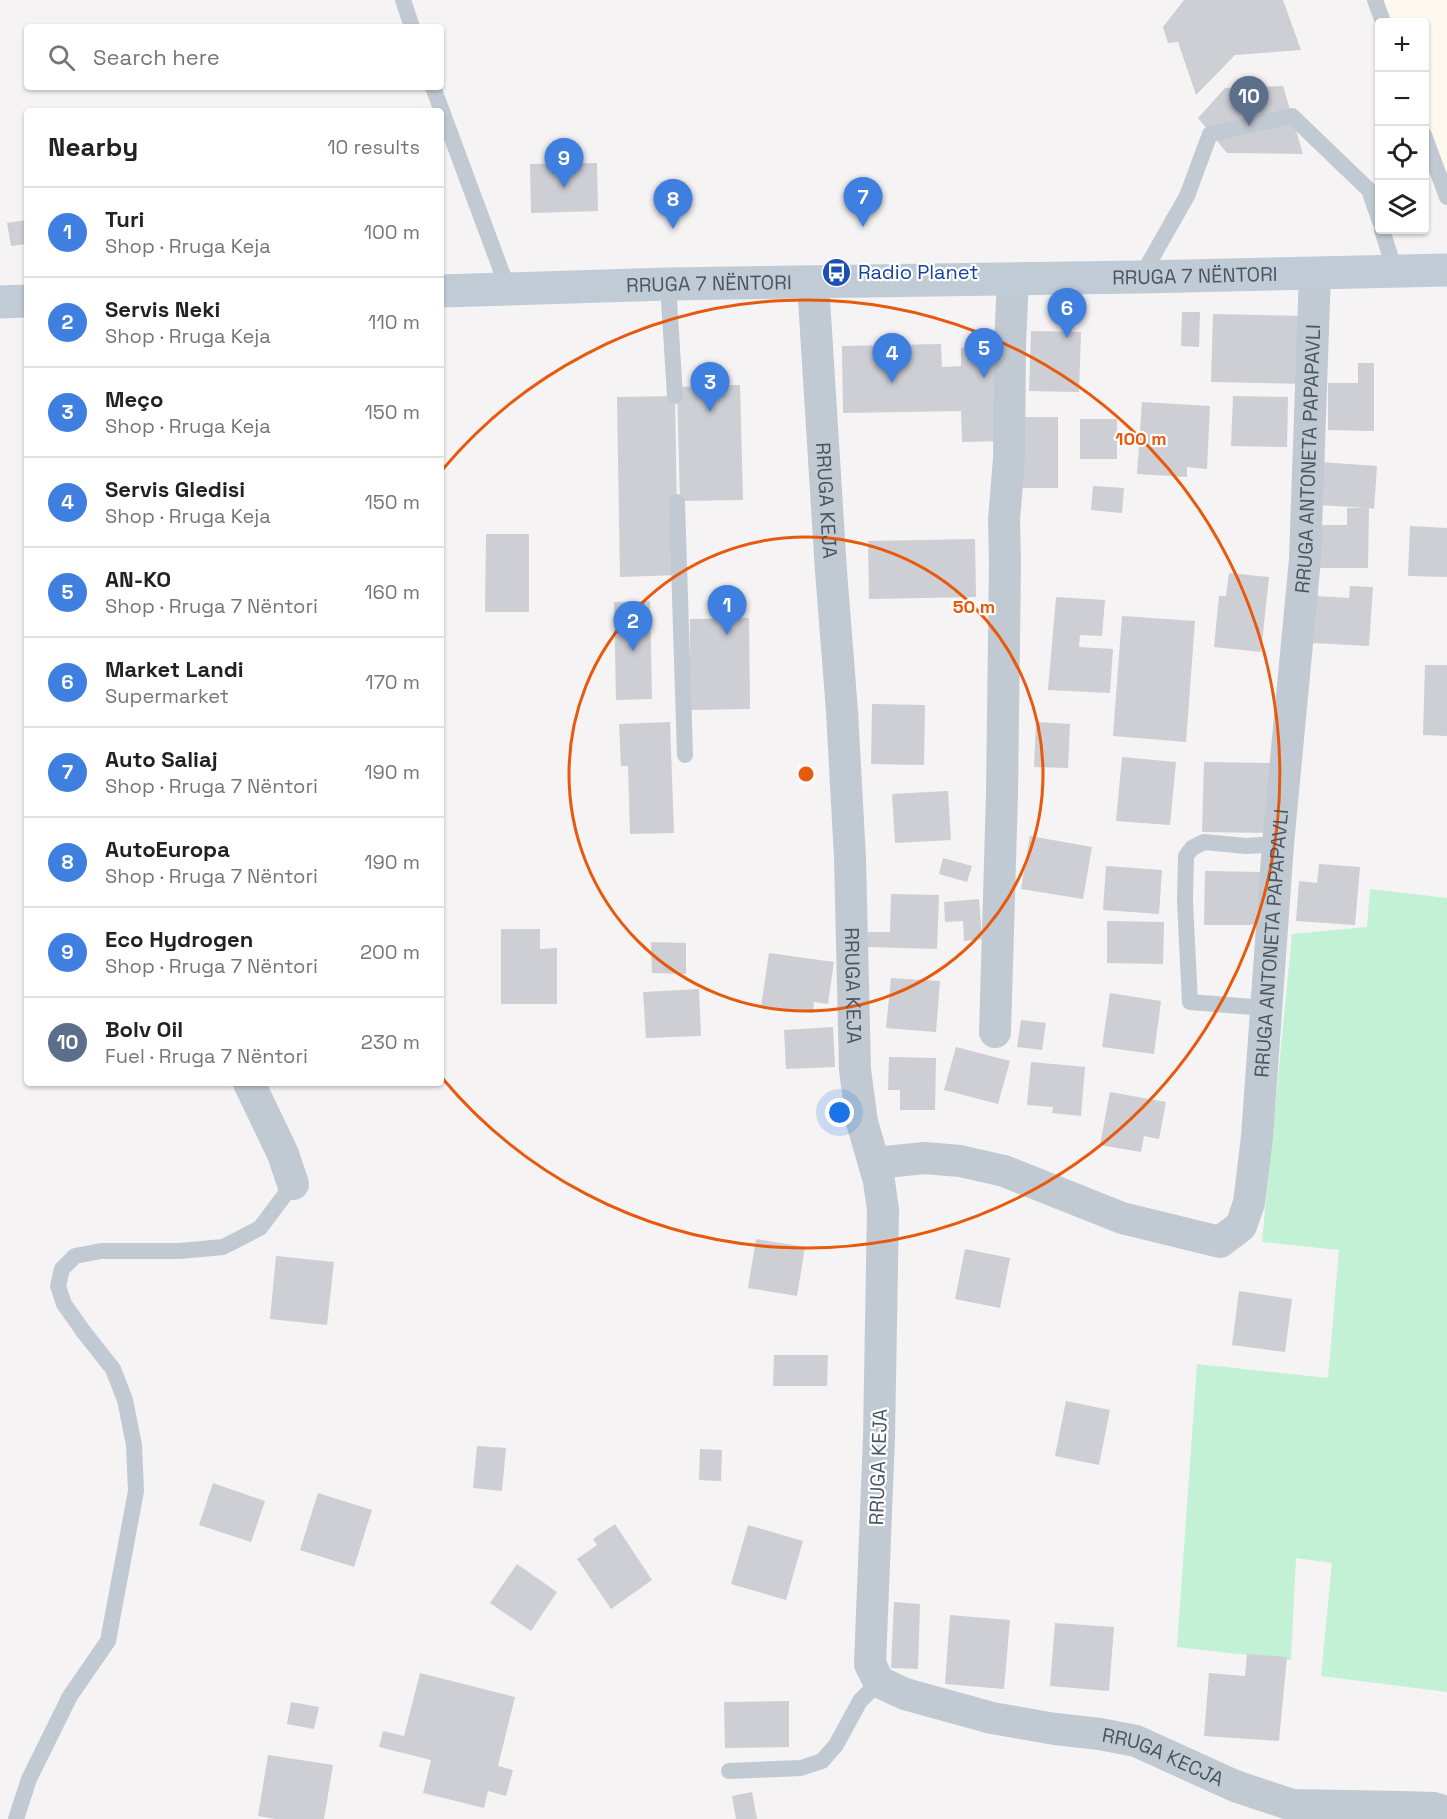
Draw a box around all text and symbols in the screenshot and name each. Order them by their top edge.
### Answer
map controls [1375,18,1429,234]
button: + [1375,18,1429,72]
search box [24,24,444,90]
icon: search [45,41,78,74]
text: Search here [93,43,220,71]
button: − [1375,72,1429,126]
pin: 10 [1230,76,1268,126]
button: locate [1375,126,1429,180]
text: Nearby [48,130,138,164]
text: 10 results [327,134,420,160]
pin: 9 [544,138,584,188]
pin: 7 [844,178,882,227]
pin: 8 [654,180,692,229]
button: layers [1375,180,1429,234]
text: Turi [105,205,144,233]
text: 1 [63,219,72,245]
text: 100 m [364,219,420,245]
text: Shop · Rruga Keja [105,233,271,259]
bus stop icon: Radio Planet [821,256,853,288]
place label: Radio Planet [858,259,978,285]
street label: RRUGA 7 NËNTORI [1112,261,1278,290]
street label: RRUGA 7 NËNTORI [626,269,792,298]
pin: 6 [1048,288,1086,338]
text: Servis Neki [105,295,220,323]
text: 2 [62,309,73,335]
text: 110 m [368,309,420,335]
text: Shop · Rruga Keja [105,323,271,349]
street label: RRUGA ANTONETA PAPAPAVLI [1289,324,1326,594]
pin: 5 [964,328,1004,378]
pin: 4 [872,334,912,383]
pin: 3 [690,362,730,412]
text: Meço [105,385,163,413]
text: 3 [61,399,74,425]
text: 150 m [365,399,420,425]
text: Shop · Rruga Keja [105,413,271,439]
text: 100 m [1115,427,1167,450]
street label: RRUGA KEJA [810,442,843,560]
text: Servis Gledisi [105,475,245,503]
text: 4 [61,489,74,515]
text: 150 m [365,489,420,515]
text: Shop · Rruga Keja [105,503,271,529]
text: AN-KO [105,565,171,593]
text: 5 [62,579,74,605]
text: 160 m [364,579,420,605]
pin: 1 [708,586,746,635]
text: Shop · Rruga 7 Nëntori [105,593,318,619]
text: 50 m [953,595,995,618]
pin: 2 [614,602,652,651]
text: Market Landi [105,655,244,683]
text: 6 [61,669,74,695]
text: 170 m [365,669,420,695]
text: Supermarket [105,683,229,709]
text: Auto Saliaj [105,745,218,773]
text: 7 [62,759,73,785]
text: 190 m [364,759,420,785]
centre of rings [796,764,816,784]
text: Shop · Rruga 7 Nëntori [105,773,318,799]
street label: RRUGA ANTONETA PAPAPAVLI [1248,808,1294,1078]
text: AutoEuropa [105,835,230,863]
text: 8 [62,849,74,875]
text: 190 m [364,849,420,875]
text: Shop · Rruga 7 Nëntori [105,863,318,889]
text: Eco Hydrogen [105,925,253,953]
street label: RRUGA KEJA [839,927,867,1045]
text: 9 [61,939,74,965]
text: 200 m [360,939,420,965]
text: Shop · Rruga 7 Nëntori [105,953,318,979]
text: Bolv Oil [105,1015,183,1043]
text: 10 [57,1029,79,1055]
text: 230 m [361,1029,420,1055]
text: Fuel · Rruga 7 Nëntori [105,1043,308,1069]
your location [825,1098,854,1127]
street label: RRUGA KEJA [863,1408,893,1526]
street label: RRUGA KECJA [1100,1722,1228,1792]

